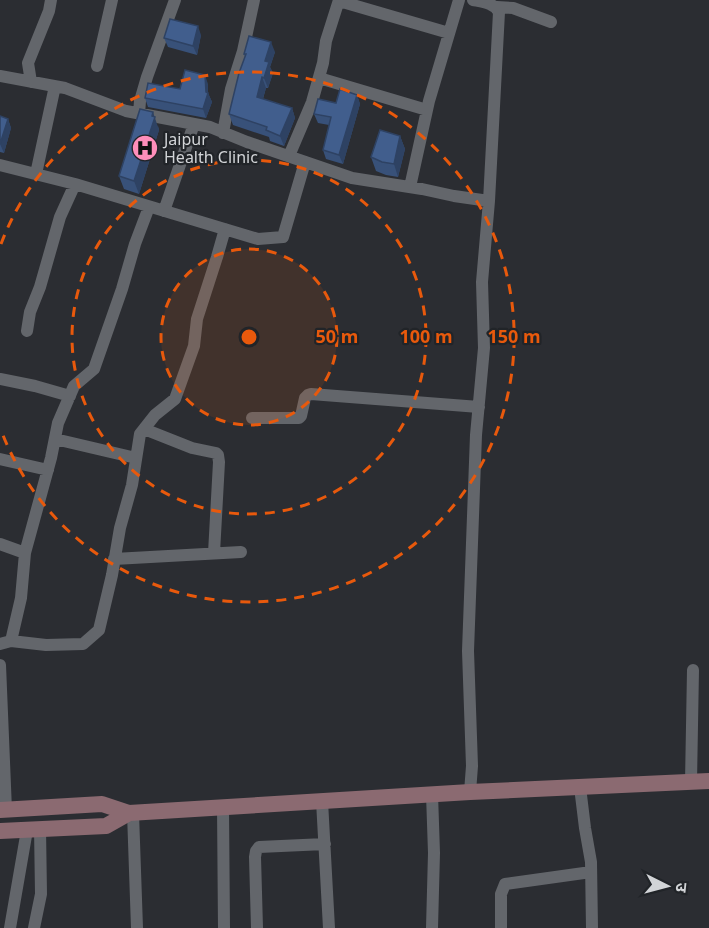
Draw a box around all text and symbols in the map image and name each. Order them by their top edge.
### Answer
place label: Jaipur Health Clinic [162,128,258,168]
hospital icon: Jaipur Health Clinic [130,133,160,163]
text: 50 m [316,324,358,348]
text: 100 m [399,324,453,348]
text: 150 m [487,324,541,348]
centre of rings [239,327,259,347]
north arrow [637,856,697,916]
text: उ [670,882,693,894]

